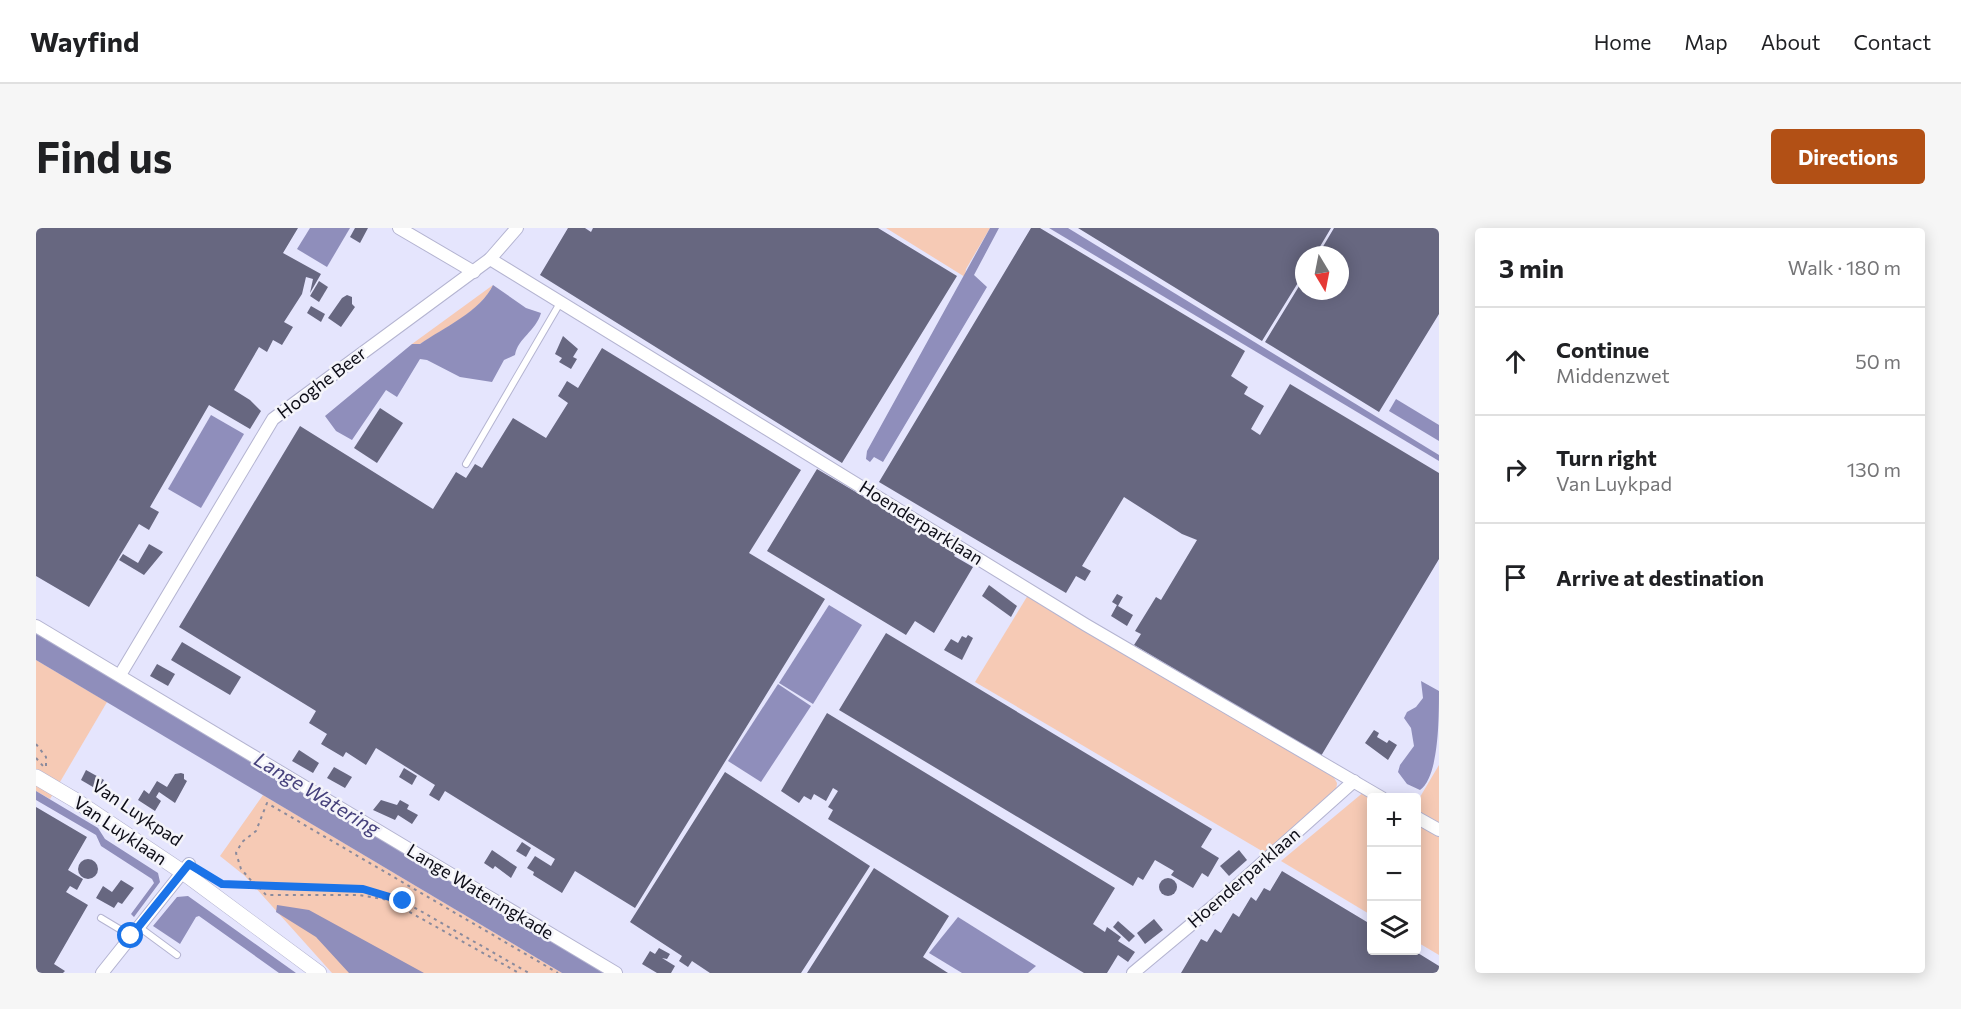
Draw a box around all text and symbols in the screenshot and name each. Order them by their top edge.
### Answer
text: Wayfind [30,24,139,58]
text: Home [1594,29,1651,54]
text: Map [1684,29,1728,54]
text: About [1761,29,1820,54]
text: Contact [1853,29,1931,54]
button: Directions [1771,129,1925,184]
text: Find us [36,130,172,182]
north arrow [1295,246,1349,300]
text: 3 min [1499,252,1564,283]
text: Walk · 180 m [1788,255,1901,279]
text: Continue [1556,336,1649,363]
street label: Hooghe Beer [273,342,370,423]
icon: ahead [1499,345,1532,378]
text: 50 m [1855,349,1901,373]
text: Middenzwet [1556,363,1670,387]
text: Turn right [1556,444,1657,471]
icon: right [1499,453,1532,486]
text: 130 m [1847,457,1901,481]
text: Van Luykpad [1556,471,1672,495]
street label: Hoenderparklaan [856,475,988,569]
icon: arrive [1499,561,1532,594]
text: Arrive at destination [1556,564,1764,591]
water label: Lange Watering [250,746,386,841]
street label: Van Luykpad [88,774,187,850]
street label: Van Luyklaan [70,791,171,869]
map controls [1367,793,1421,955]
button: + [1367,793,1421,847]
street label: Hoenderparklaan [1183,822,1304,932]
street label: Lange Wateringkade [403,839,558,944]
button: − [1367,847,1421,901]
route end [389,887,415,913]
button: layers [1367,901,1421,955]
route start [117,922,143,948]

